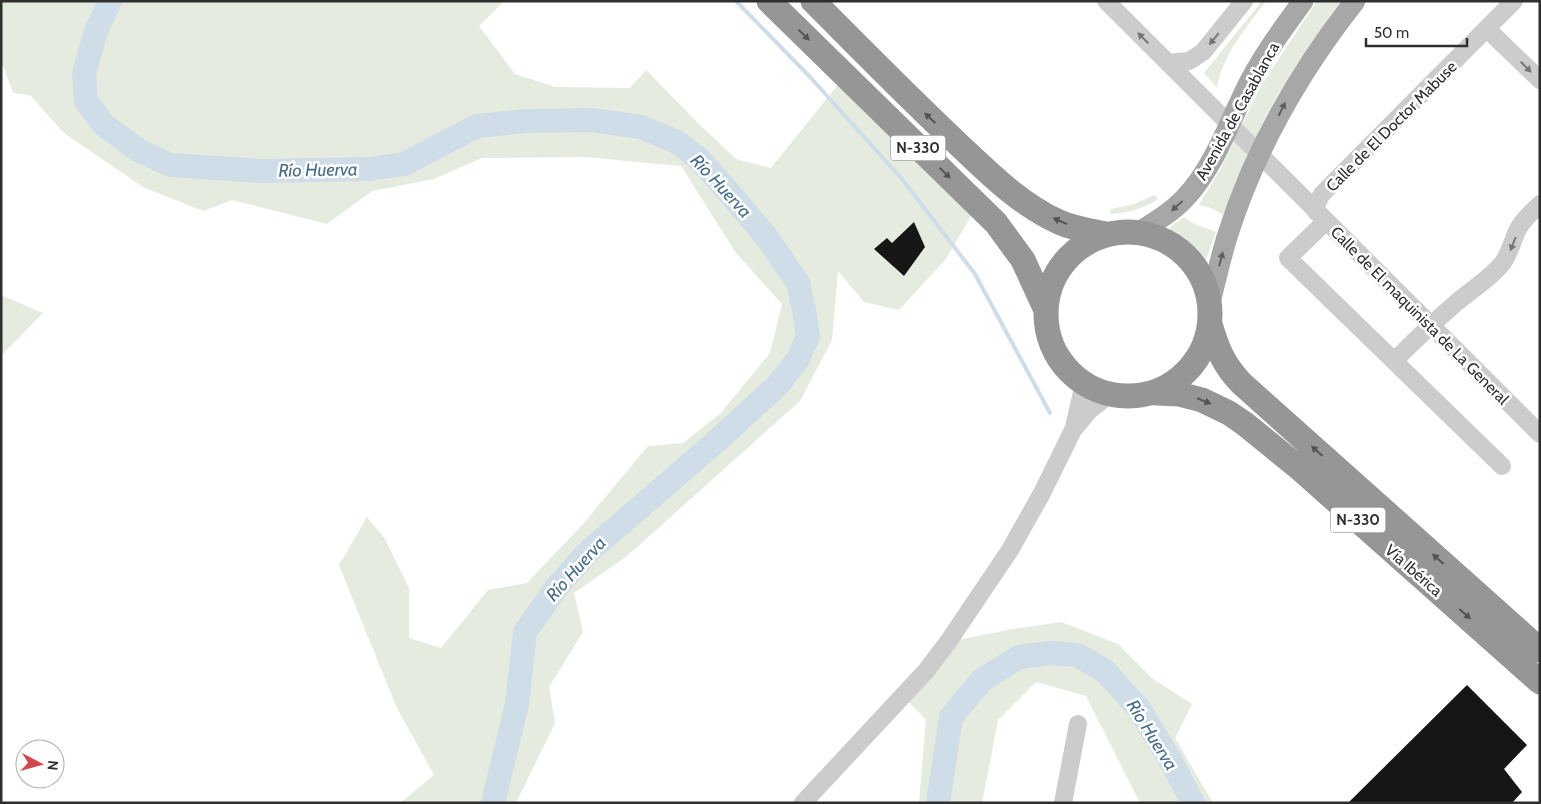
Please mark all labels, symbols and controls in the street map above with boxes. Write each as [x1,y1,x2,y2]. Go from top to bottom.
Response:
scale bar [1366,15,1467,47]
text: 50 m [1374,24,1409,42]
one-way arrow [797,29,809,41]
one-way arrow [1137,32,1149,44]
one-way arrow [1208,33,1219,46]
street label: Avenida de Casablanca [1192,39,1283,183]
street label: Calle de El Doctor Mabuse [1322,57,1461,196]
one-way arrow [1520,61,1532,73]
one-way arrow [1278,102,1286,117]
one-way arrow [924,112,936,124]
road number: N-330 [890,136,946,160]
water label: Río Huerva [686,150,756,222]
water label: Río Huerva [278,158,358,182]
one-way arrow [939,167,951,179]
one-way arrow [1171,200,1183,212]
one-way arrow [1053,217,1067,225]
street label: Calle de El maquinista de La General [1327,222,1513,409]
one-way arrow [1508,236,1516,251]
one-way arrow [1217,252,1225,267]
one-way arrow [1197,398,1212,406]
one-way arrow [1312,445,1324,457]
road number: N-330 [1330,508,1386,532]
water label: Río Huerva [541,532,611,606]
street label: Vía Ibérica [1381,540,1446,601]
one-way arrow [1432,554,1445,565]
one-way arrow [1458,609,1471,620]
water label: Río Huerva [1122,696,1182,774]
north arrow [15,739,65,789]
text: N [43,759,62,771]

